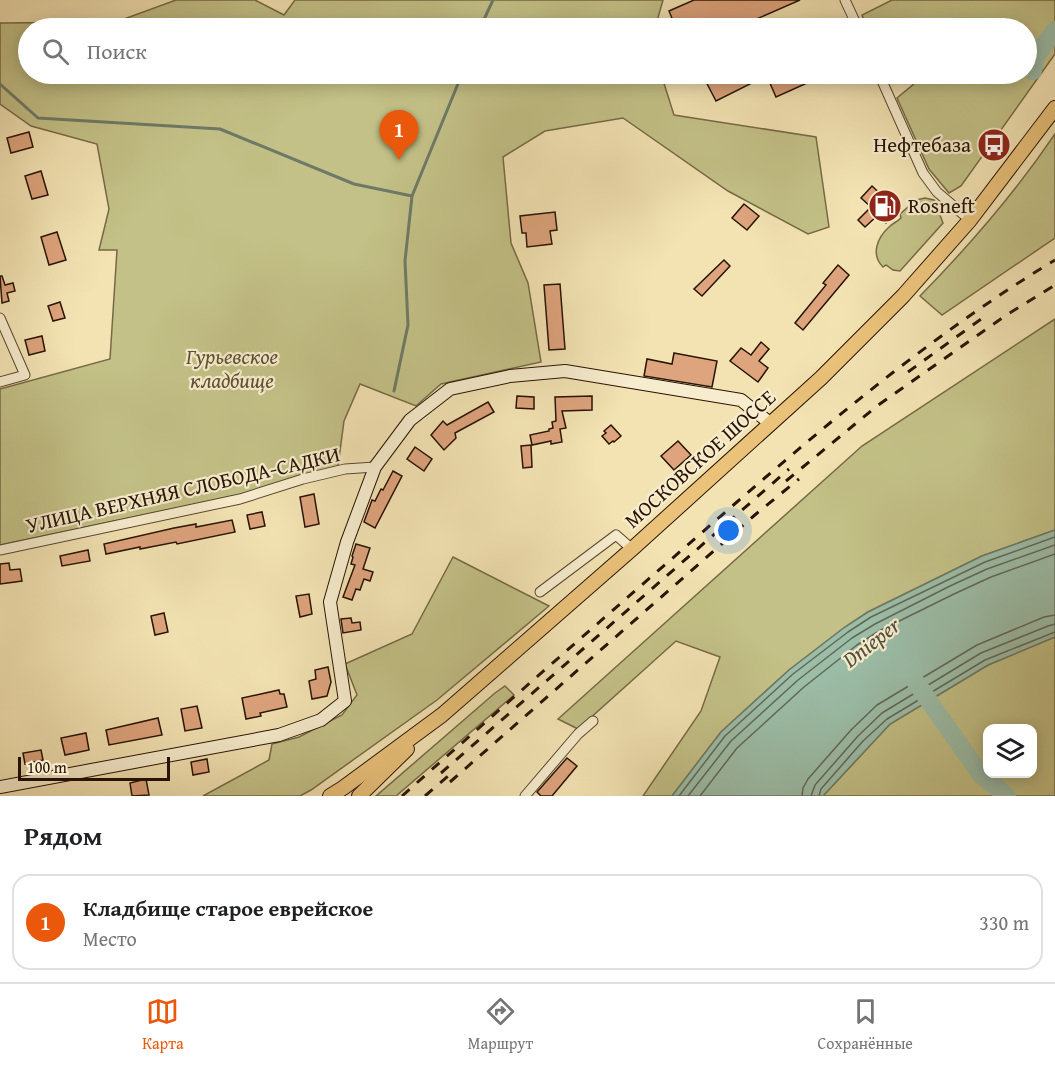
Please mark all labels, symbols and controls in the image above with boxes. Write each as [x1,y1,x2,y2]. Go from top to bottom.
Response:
search box [18,18,1037,84]
icon: search [39,35,72,68]
text: Поиск [87,35,147,67]
pin: 1 [380,110,418,160]
bus stop icon: Нефтебаза [976,127,1012,163]
place label: Нефтебаза [873,129,971,160]
fuel station icon: Rosneft [867,188,903,224]
place label: Rosneft [908,190,976,221]
park label: Гурьевское кладбище [185,341,278,396]
street label: МОСКОВСКОЕ ШОССЕ [617,382,782,535]
street label: УЛИЦА ВЕРХНЯЯ СЛОБОДА-САДКИ [23,438,343,541]
your location [714,516,743,545]
water label: Dnieper [835,609,907,675]
map controls [983,724,1037,778]
button: layers [983,724,1037,778]
scale bar [18,754,170,782]
text: 100 m [27,755,67,779]
text: Рядом [24,816,102,855]
text: Кладбище старое еврейское [83,892,373,924]
text: 1 [40,908,51,937]
text: 330 m [979,908,1029,937]
text: Место [83,924,137,953]
tab: Карта [142,995,184,1055]
tab: Маршрут [468,995,533,1055]
tab: Сохранённые [818,995,913,1055]

